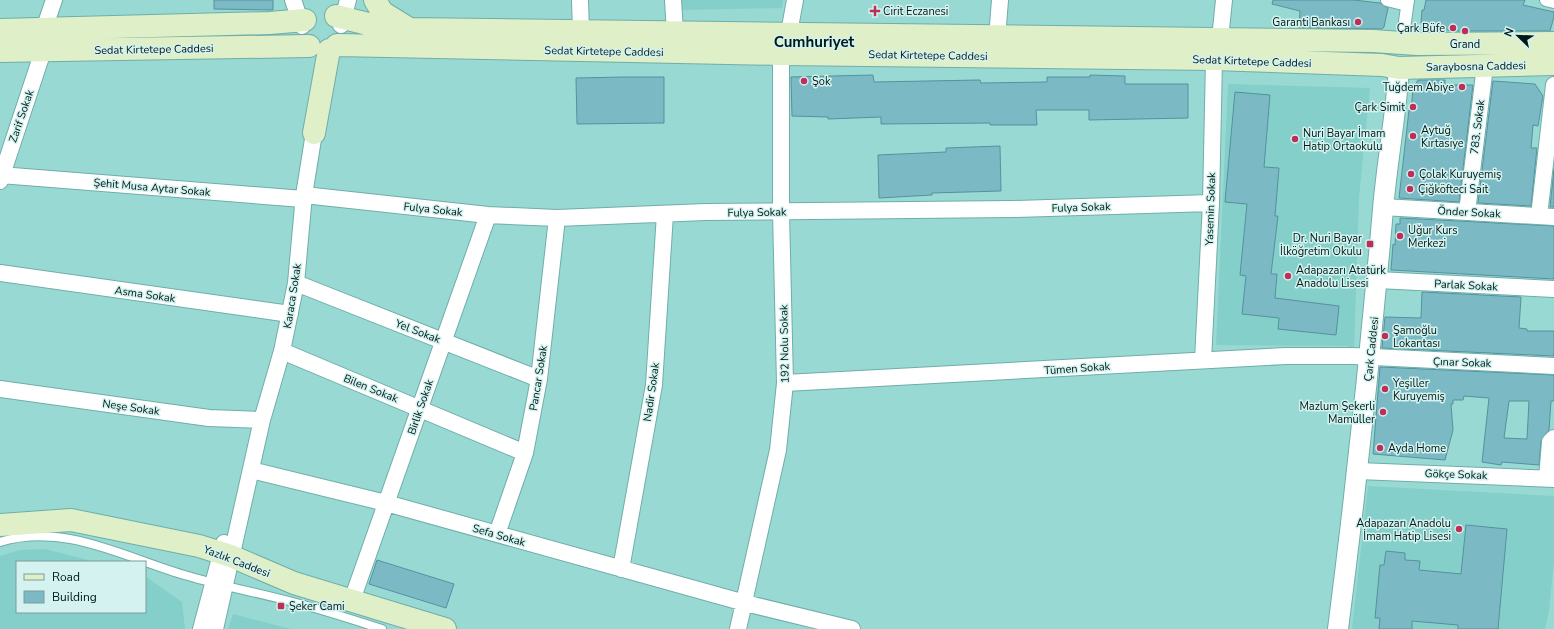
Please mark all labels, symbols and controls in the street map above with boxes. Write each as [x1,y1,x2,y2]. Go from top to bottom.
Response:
place label: Cirit Eczanesi [883,4,948,19]
marker: Cirit Eczanesi [870,6,880,16]
place label: Garanti Bankası [1272,15,1350,30]
north arrow [1498,16,1538,56]
marker: Garanti Bankası [1353,17,1363,27]
place label: Çark Büfe [1397,21,1445,36]
marker: Çark Büfe [1448,23,1458,33]
marker: Grand [1460,26,1470,36]
text: N [1501,26,1518,39]
district label: Cumhuriyet [774,32,855,52]
place label: Grand [1450,37,1480,52]
street label: Sedat Kirtetepe Caddesi [94,41,214,58]
street label: Sedat Kirtetepe Caddesi [544,43,664,60]
street label: Sedat Kirtetepe Caddesi [868,47,988,64]
street label: Sedat Kirtetepe Caddesi [1192,52,1312,71]
street label: Saraybosna Caddesi [1426,58,1526,75]
place label: Şok [812,74,831,89]
marker: Şok [799,76,809,86]
place label: Tuğdem Abiye [1383,80,1454,95]
marker: Tuğdem Abiye [1457,82,1467,92]
street label: Zarif Sokak [5,87,38,145]
street label: 783. Sokak [1467,98,1488,155]
place label: Çark Simit [1355,100,1405,115]
marker: Çark Simit [1408,102,1418,112]
place label: Aytuğ Kırtasiye [1421,123,1464,151]
place label: Nuri Bayar İmam Hatip Ortaokulu [1303,126,1385,154]
marker: Aytuğ Kırtasiye [1408,131,1418,141]
marker: Nuri Bayar İmam Hatip Ortaokulu [1290,134,1300,144]
place label: Çolak Kuruyemiş [1419,167,1501,182]
marker: Çolak Kuruyemiş [1406,169,1416,179]
street label: Yasemin Sokak [1202,172,1219,247]
street label: Şehit Musa Aytar Sokak [93,175,211,200]
place label: Çiğköfteci Sait [1418,182,1488,197]
marker: Çiğköfteci Sait [1405,184,1415,194]
street label: Fulya Sokak [403,199,464,220]
street label: Fulya Sokak [1051,199,1111,216]
street label: Önder Sokak [1437,203,1502,222]
street label: Fulya Sokak [727,204,787,221]
place label: Uğur Kurs Merkezi [1408,223,1458,251]
place label: Dr. Nuri Bayar İlköğretim Okulu [1280,231,1362,259]
marker: Uğur Kurs Merkezi [1395,231,1405,241]
marker: Dr. Nuri Bayar İlköğretim Okulu [1365,239,1375,249]
street label: Karaca Sokak [280,262,305,330]
place label: Adapazarı Atatürk Anadolu Lisesi [1296,263,1386,291]
marker: Adapazarı Atatürk Anadolu Lisesi [1283,271,1293,281]
street label: Parlak Sokak [1434,276,1499,295]
street label: Asma Sokak [114,283,177,306]
street label: 192 Nolu Sokak [776,304,793,384]
street label: Yel Sokak [392,316,443,347]
street label: Çark Caddesi [1361,316,1382,382]
place label: Şamoğlu Lokantası [1393,323,1440,351]
marker: Şamoğlu Lokantası [1380,331,1390,341]
street label: Pancar Sokak [526,344,551,412]
street label: Çınar Sokak [1433,354,1492,371]
street label: Tümen Sokak [1044,359,1111,378]
street label: Nadir Sokak [640,361,663,423]
street label: Bilen Sokak [341,371,401,406]
place label: Yeşiller Kuruyemiş [1392,376,1445,404]
street label: Birlik Sokak [404,377,437,437]
marker: Yeşiller Kuruyemiş [1380,384,1390,394]
street label: Neşe Sokak [101,396,161,419]
place label: Mazlum Şekerli Mamüller [1299,399,1375,427]
marker: Mazlum Şekerli Mamüller [1378,407,1388,417]
place label: Ayda Home [1388,441,1446,456]
marker: Ayda Home [1375,443,1385,453]
street label: Gökçe Sokak [1424,466,1488,483]
place label: Adapazarı Anadolu İmam Hatip Lisesi [1356,516,1451,544]
street label: Sefa Sokak [471,521,528,550]
marker: Adapazarı Anadolu İmam Hatip Lisesi [1454,524,1464,534]
street label: Yazlık Caddesi [200,541,272,581]
legend [16,561,146,613]
text: Road [52,569,80,585]
text: Building [52,589,97,605]
place label: Şeker Cami [289,599,345,614]
marker: Şeker Cami [276,601,286,611]

